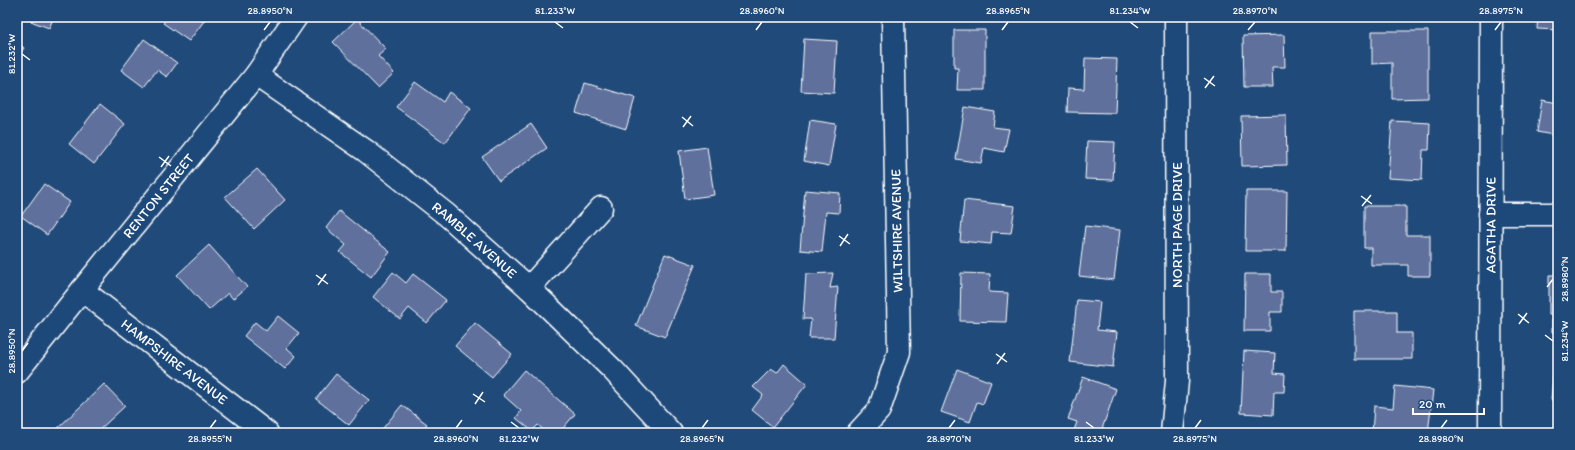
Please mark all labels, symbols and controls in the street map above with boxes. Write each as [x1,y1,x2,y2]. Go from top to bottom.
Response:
text: 28.8950°N [247,4,293,17]
text: 81.233°W [535,4,576,17]
text: 28.8960°N [739,4,785,17]
text: 28.8965°N [986,4,1030,17]
text: 81.234°W [1110,4,1151,17]
text: 28.8970°N [1233,4,1278,17]
text: 28.8975°N [1479,4,1523,17]
text: 81.232°W [5,34,18,74]
street label: RENTON STREET [119,150,198,241]
street label: NORTH PAGE DRIVE [1169,162,1186,288]
street label: WILTSHIRE AVENUE [887,169,907,293]
street label: AGATHA DRIVE [1482,177,1499,273]
street label: RAMBLE AVENUE [429,198,521,282]
text: 28.8980°N [1558,256,1571,302]
street label: HAMPSHIRE AVENUE [118,315,231,408]
text: 81.234°W [1558,320,1571,361]
text: 28.8950°N [5,328,18,374]
scale bar [1413,390,1484,416]
text: 20 m [1419,397,1446,411]
text: 28.8955°N [188,432,232,445]
text: 28.8960°N [433,432,479,445]
text: 81.232°W [499,432,539,445]
text: 28.8965°N [680,432,724,445]
text: 28.8970°N [927,432,972,445]
text: 81.233°W [1074,432,1115,445]
text: 28.8975°N [1173,432,1217,445]
text: 28.8980°N [1418,432,1464,445]

